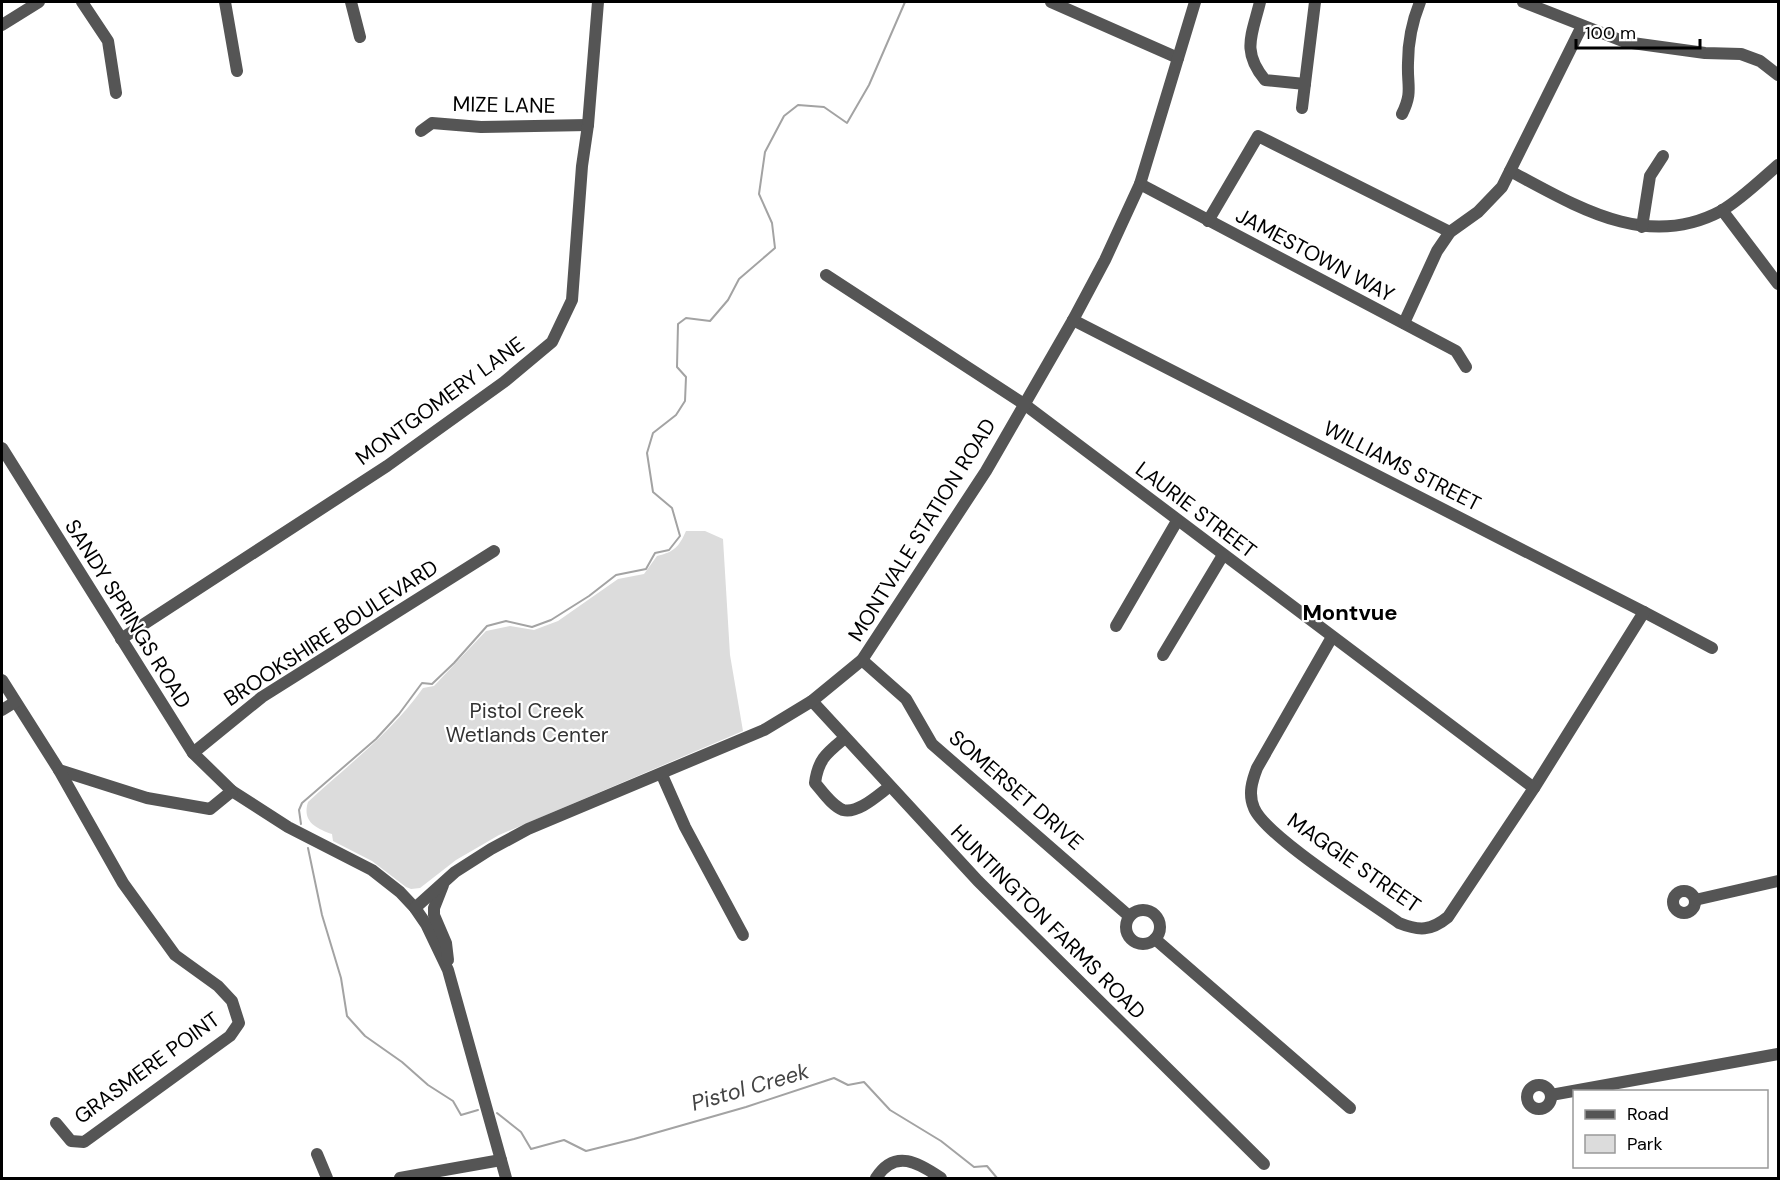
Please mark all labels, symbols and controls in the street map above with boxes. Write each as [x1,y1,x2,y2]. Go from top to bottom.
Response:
scale bar [1576,12,1700,50]
text: 100 m [1585,21,1636,45]
street label: MIZE LANE [452,90,556,120]
street label: JAMESTOWN WAY [1231,201,1399,309]
street label: MONTGOMERY LANE [350,330,530,472]
street label: MONTVALE STATION ROAD [842,413,1002,647]
street label: WILLIAMS STREET [1318,414,1486,518]
street label: LAURIE STREET [1130,455,1262,565]
street label: SANDY SPRINGS ROAD [58,514,198,714]
street label: BROOKSHIRE BOULEVARD [219,553,443,713]
district label: Montvue [1302,598,1398,627]
park label: Pistol Creek Wetlands Center [445,697,609,749]
street label: SOMERSET DRIVE [943,724,1089,856]
street label: MAGGIE STREET [1282,807,1426,919]
street label: HUNTINGTON FARMS ROAD [945,819,1151,1025]
street label: GRASMERE POINT [69,1006,226,1130]
water label: Pistol Creek [688,1056,813,1118]
legend [1573,1090,1768,1168]
text: Road [1627,1102,1669,1126]
text: Park [1627,1132,1663,1156]

